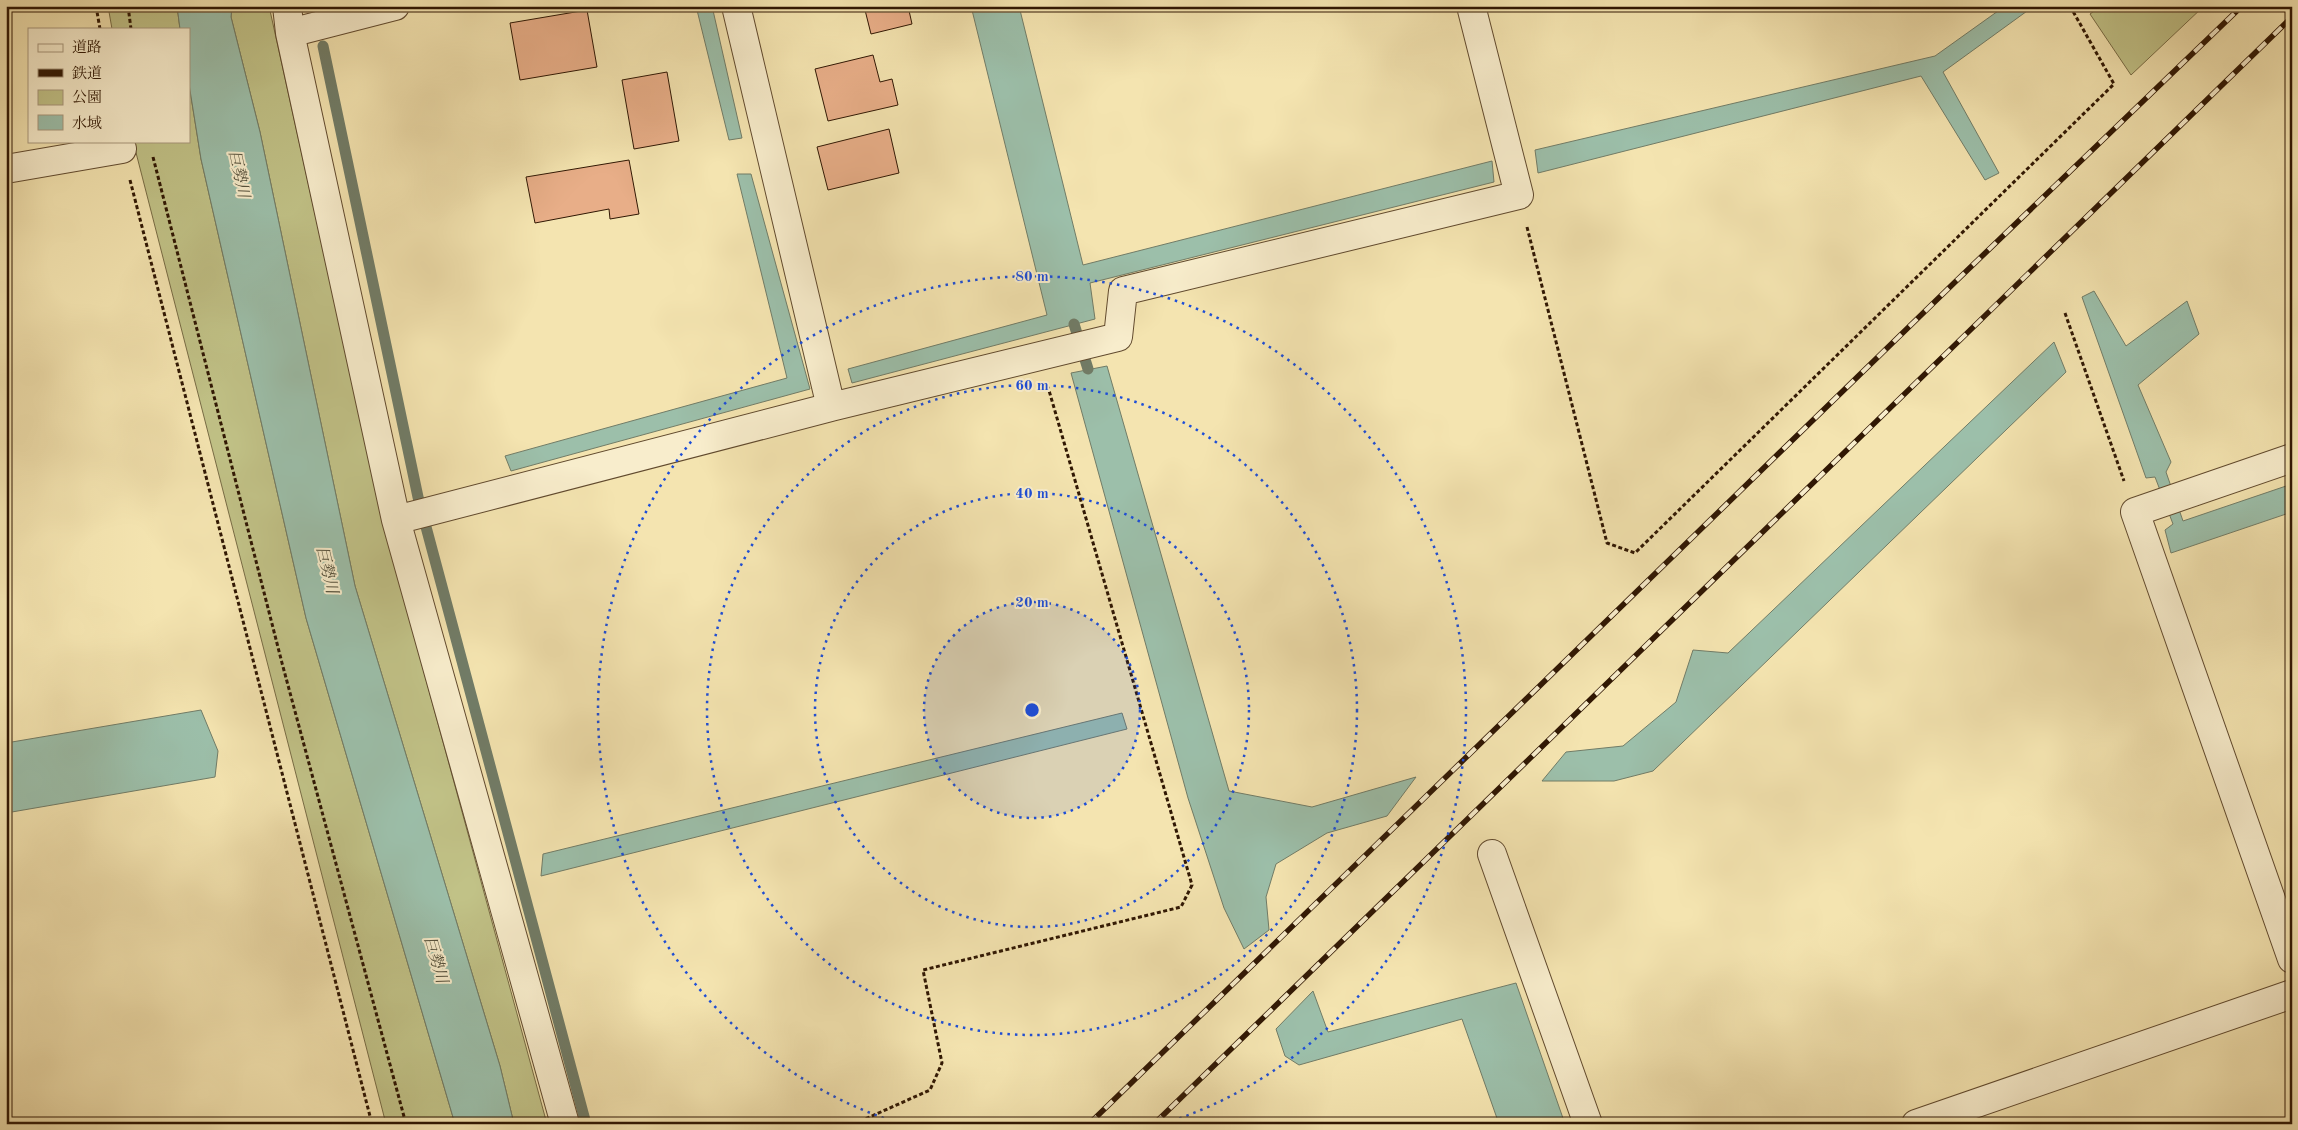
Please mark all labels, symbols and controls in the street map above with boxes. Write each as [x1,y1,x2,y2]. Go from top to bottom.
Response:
legend [28,28,190,142]
text: 道路 [72,39,102,56]
text: 鉄道 [72,65,102,82]
text: 公園 [72,89,102,106]
text: 水域 [72,115,102,132]
water label: 巨勢川 [225,148,253,201]
text: 80 m [1015,270,1049,285]
text: 60 m [1015,379,1049,394]
text: 40 m [1015,487,1049,502]
water label: 巨勢川 [313,544,342,597]
text: 20 m [1015,596,1049,611]
centre of rings [1023,701,1041,719]
water label: 巨勢川 [421,934,452,987]

